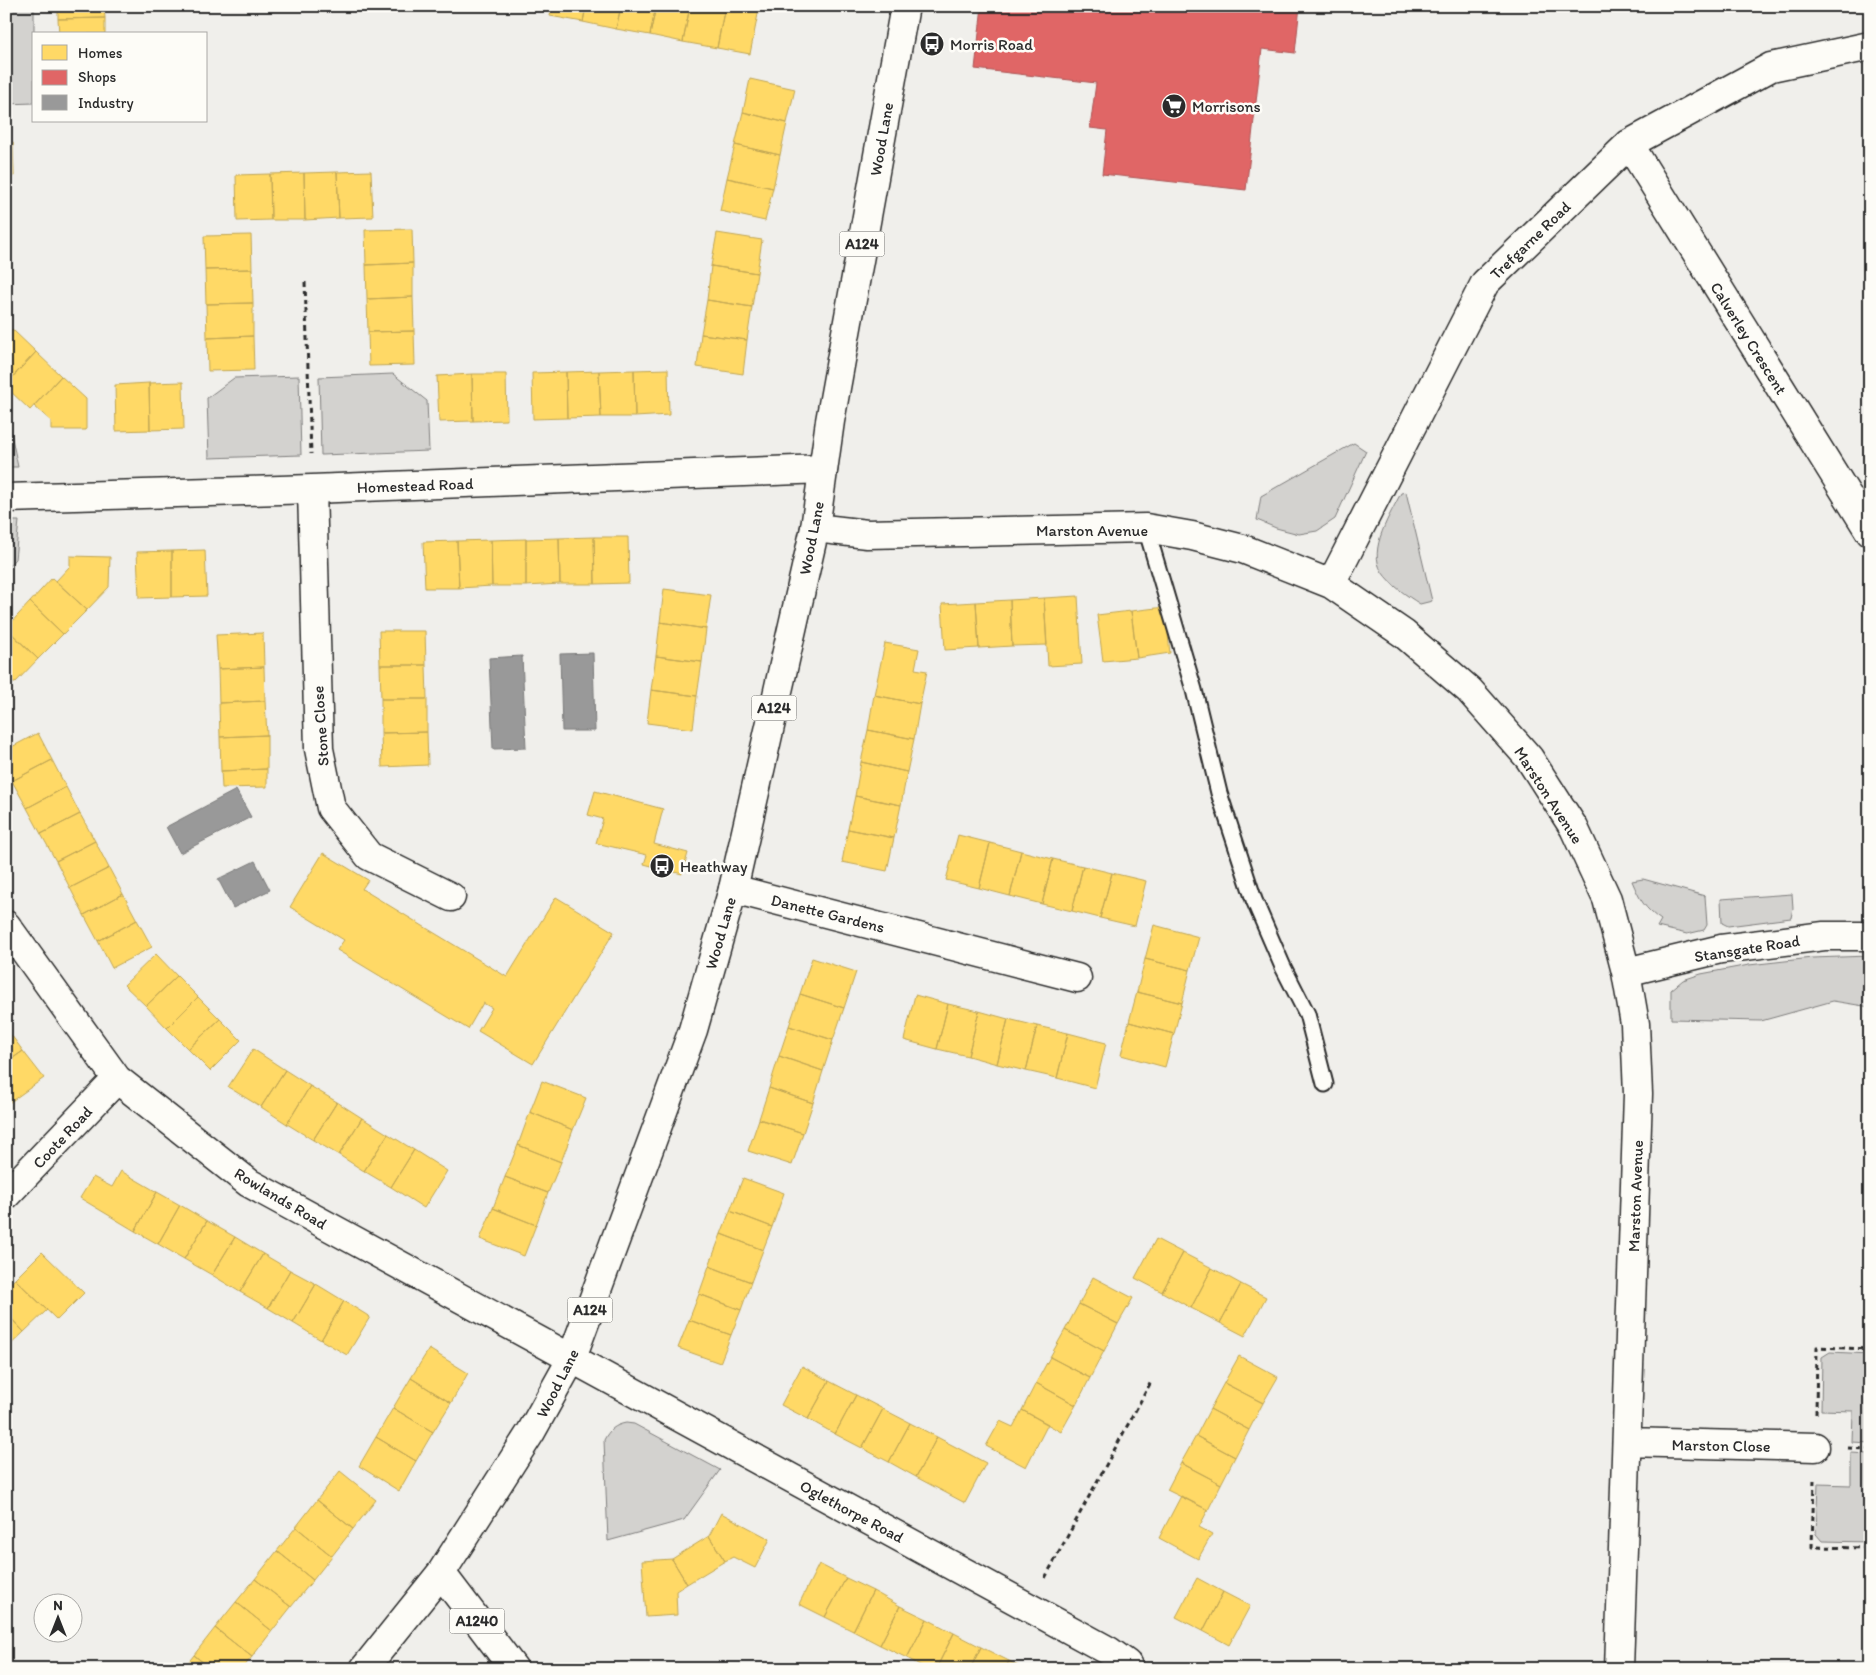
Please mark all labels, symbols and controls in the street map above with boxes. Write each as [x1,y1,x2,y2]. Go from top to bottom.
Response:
bus stop icon: Morris Road [919,31,945,57]
legend [32,32,208,122]
place label: Morris Road [950,35,1033,54]
text: Homes [78,44,123,62]
text: Shops [78,68,117,86]
supermarket icon: Morrisons [1161,93,1187,119]
text: Industry [78,94,134,112]
place label: Morrisons [1192,97,1261,116]
street label: Wood Lane [866,101,897,177]
street label: Trefgarne Road [1486,197,1575,283]
road number: A124 [840,232,884,256]
street label: Calverley Crescent [1706,278,1791,398]
street label: Homestead Road [356,474,474,497]
street label: Wood Lane [795,500,828,576]
street label: Marston Avenue [1036,521,1148,540]
street label: Stone Close [308,685,333,767]
road number: A124 [752,696,796,720]
street label: Marston Avenue [1510,743,1587,847]
bus stop icon: Heathway [649,853,675,879]
place label: Heathway [680,857,748,876]
street label: Danette Gardens [769,890,887,937]
street label: Wood Lane [701,895,740,972]
street label: Stansgate Road [1693,931,1802,966]
street label: Coote Road [29,1102,96,1173]
street label: Marston Avenue [1624,1140,1647,1252]
street label: Rowlands Road [231,1163,331,1234]
road number: A124 [568,1298,612,1322]
street label: Wood Lane [532,1346,583,1421]
street label: Marston Close [1671,1435,1771,1456]
street label: Oglethorpe Road [797,1476,907,1547]
north arrow [32,1592,82,1642]
text: N [53,1597,63,1614]
road number: A1240 [450,1608,504,1634]

